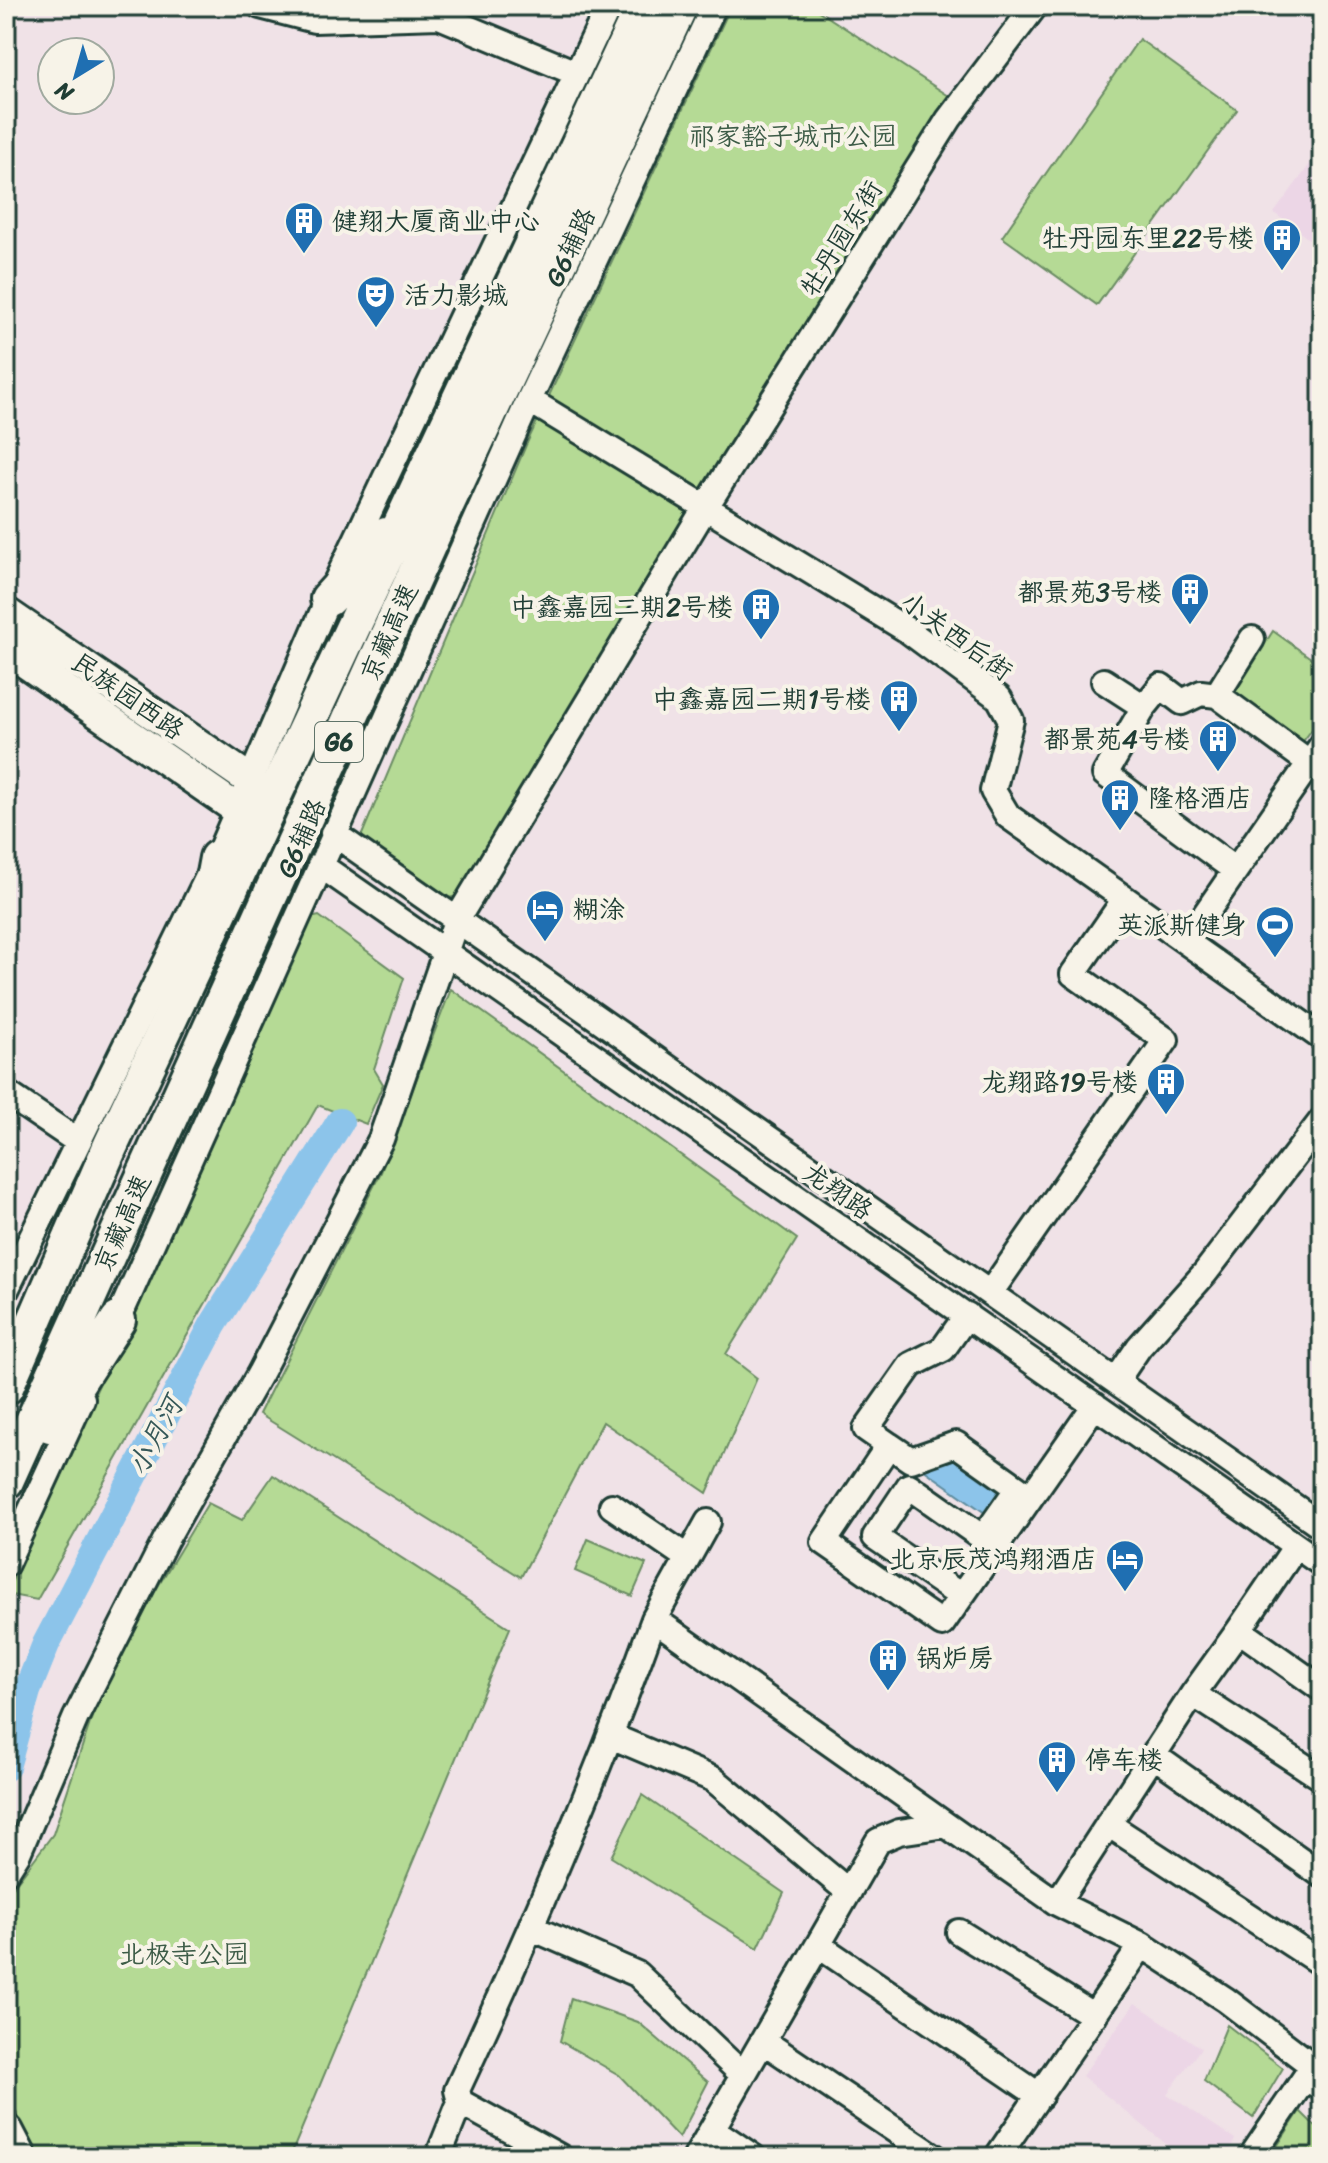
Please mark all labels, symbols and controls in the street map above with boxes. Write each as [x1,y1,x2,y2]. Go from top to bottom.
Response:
north arrow [36,36,116,116]
text: N [46,71,83,112]
park label: 祁家豁子城市公园 [689,113,897,159]
street label: 牡丹园东街 [787,171,895,305]
place label: 健翔大厦商业中心 [332,198,540,244]
building icon: 健翔大厦商业中心 [283,200,325,255]
street label: G6辅路 [532,200,608,294]
place label: 牡丹园东里22号楼 [1042,215,1254,261]
building icon: 牡丹园东里22号楼 [1261,217,1303,272]
place label: 活力影城 [404,272,508,318]
theatre icon: 活力影城 [355,274,397,329]
place label: 都景苑3号楼 [1018,569,1162,615]
building icon: 都景苑3号楼 [1169,571,1211,626]
street label: 京藏高速 [347,575,431,689]
street label: 小关西后街 [891,579,1023,693]
place label: 中鑫嘉园二期2号楼 [510,584,733,630]
building icon: 中鑫嘉园二期2号楼 [740,586,782,641]
street label: 民族园西路 [62,640,194,752]
place label: 中鑫嘉园二期1号楼 [652,676,871,722]
building icon: 中鑫嘉园二期1号楼 [878,678,920,733]
place label: 都景苑4号楼 [1044,716,1190,762]
building icon: 都景苑4号楼 [1197,718,1239,773]
road number: G6 [315,722,363,762]
place label: 隆格酒店 [1148,775,1252,821]
building icon: 隆格酒店 [1099,777,1141,832]
street label: G6辅路 [263,791,339,885]
place label: 糊涂 [573,886,625,932]
hotel icon: 糊涂 [524,888,566,943]
place label: 英派斯健身 [1117,902,1247,948]
sports icon: 英派斯健身 [1254,904,1296,959]
place label: 龙翔路19号楼 [981,1059,1138,1105]
building icon: 龙翔路19号楼 [1145,1061,1187,1116]
street label: 龙翔路 [793,1150,883,1232]
street label: 京藏高速 [80,1166,164,1280]
water label: 小月河 [114,1384,198,1485]
place label: 北京辰茂鸿翔酒店 [889,1536,1097,1582]
hotel icon: 北京辰茂鸿翔酒店 [1104,1538,1146,1593]
place label: 锅炉房 [916,1635,994,1681]
building icon: 锅炉房 [867,1637,909,1692]
place label: 停车楼 [1085,1737,1163,1783]
building icon: 停车楼 [1036,1739,1078,1794]
park label: 北极寺公园 [119,1931,249,1977]

